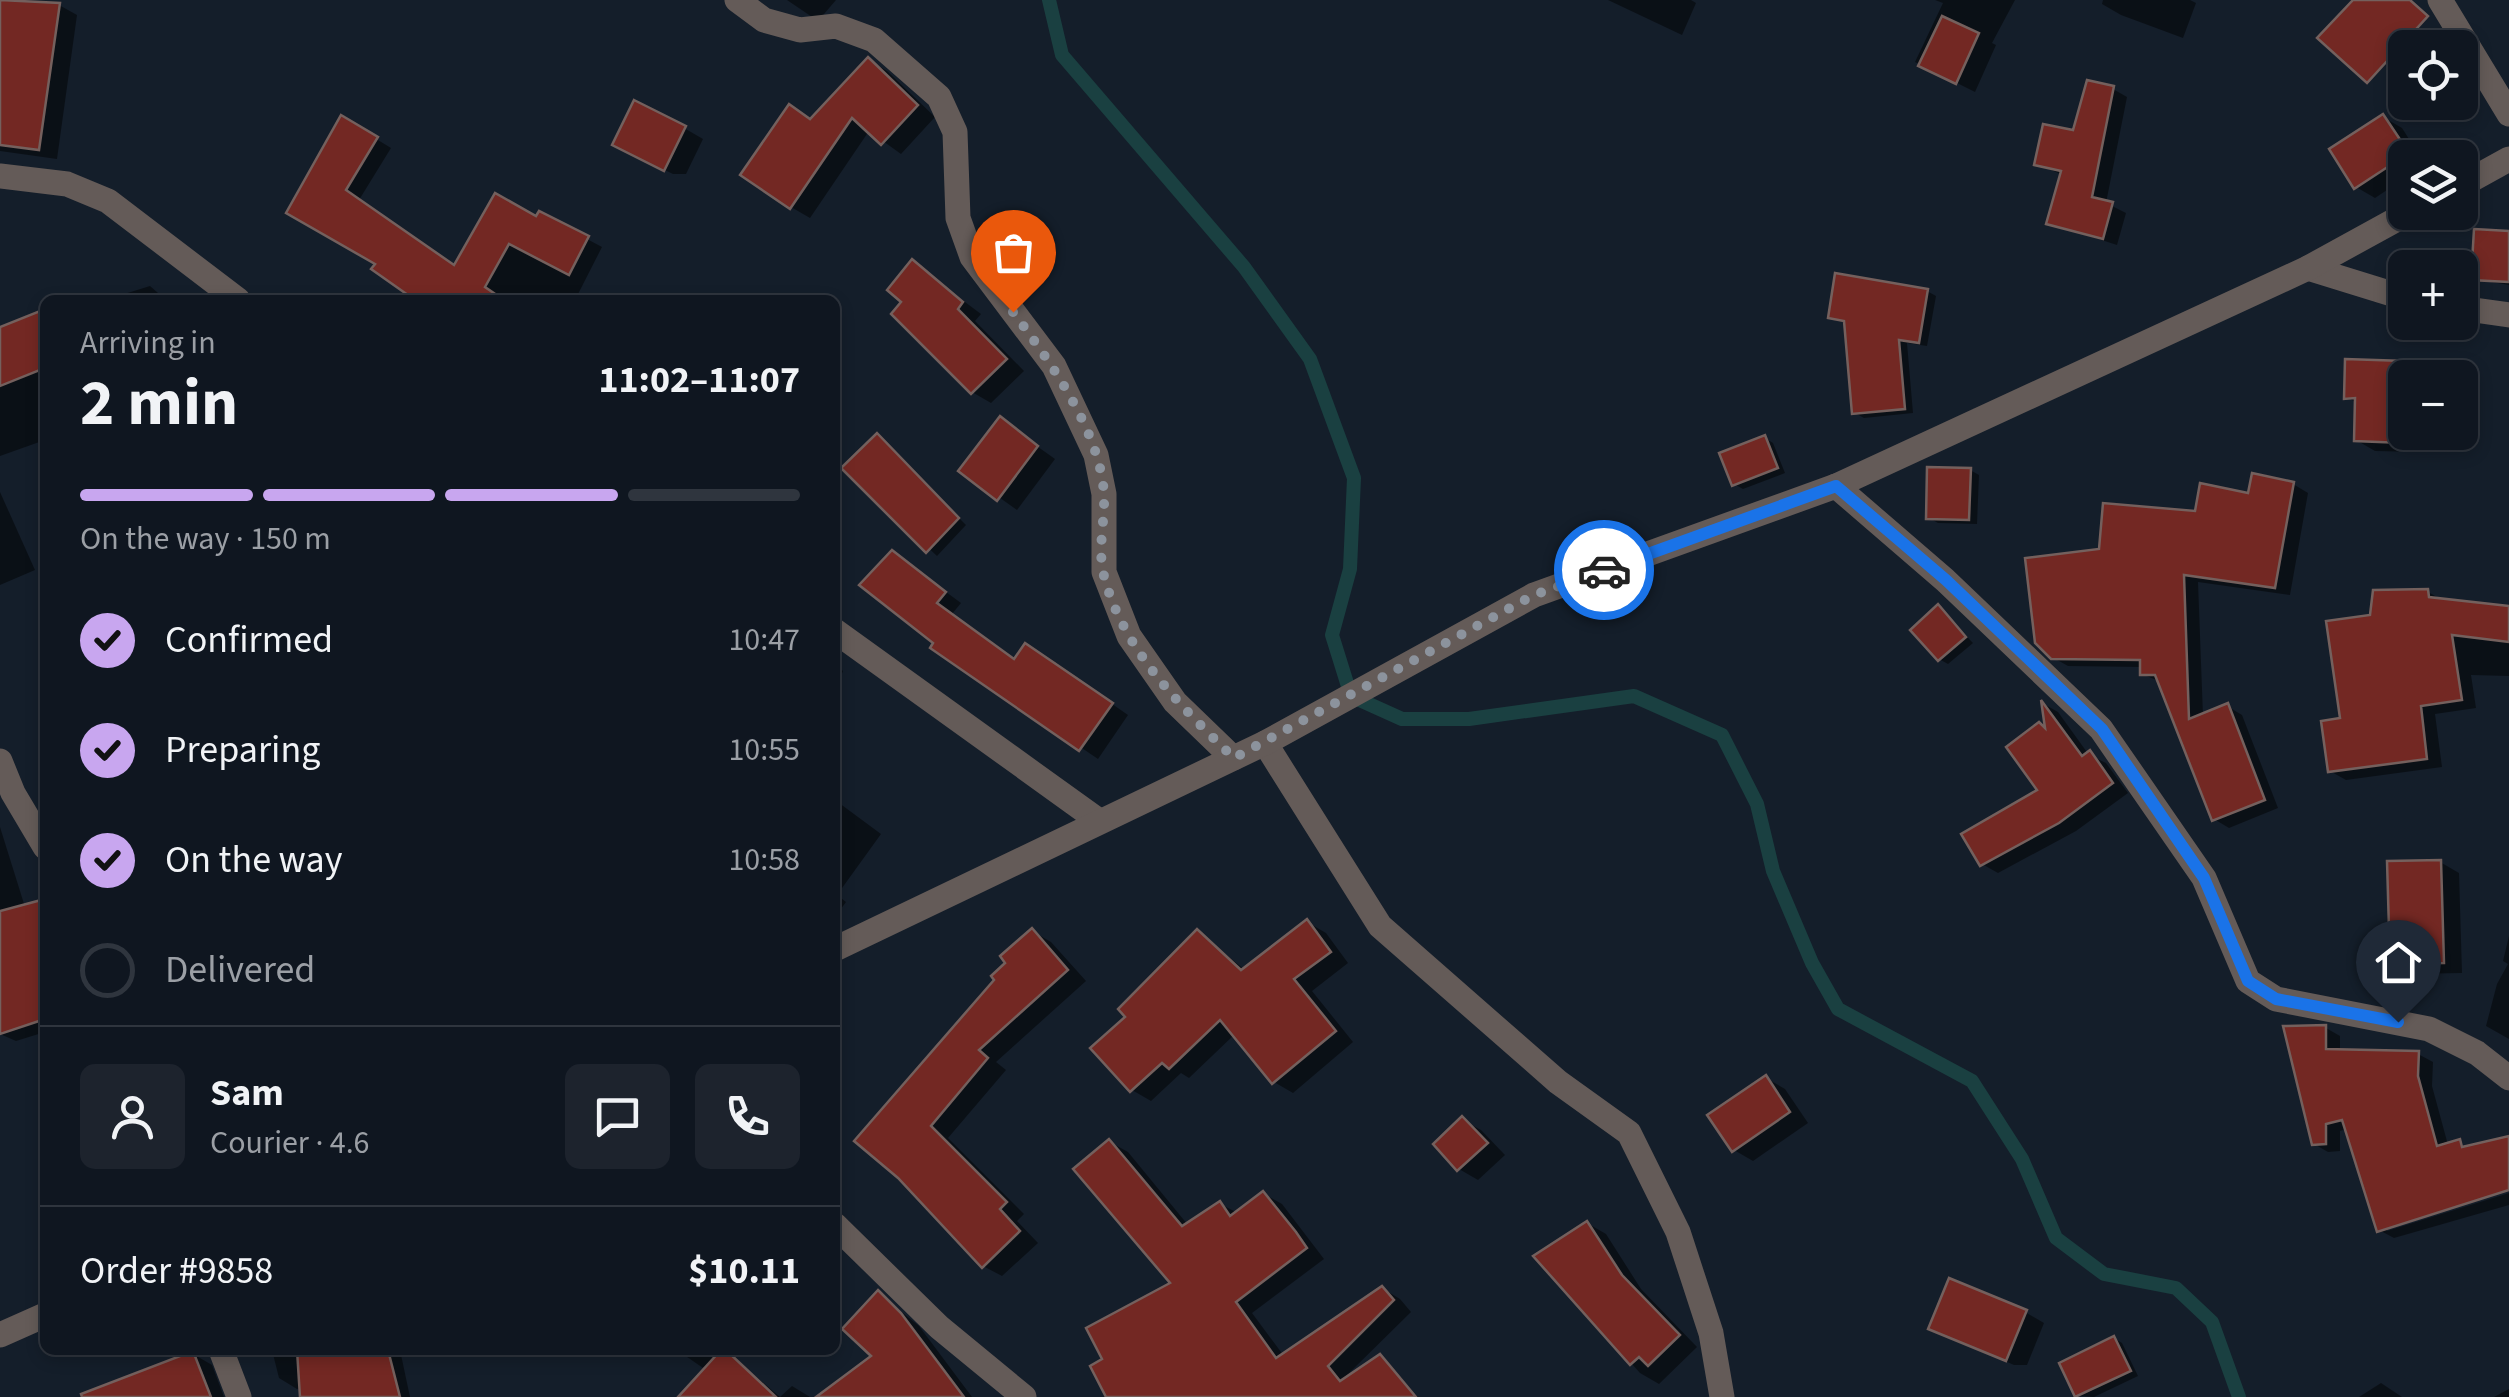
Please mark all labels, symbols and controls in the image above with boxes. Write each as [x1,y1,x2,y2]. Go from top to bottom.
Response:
map controls [2388,30,2478,450]
button: locate [2388,30,2478,120]
button: layers [2388,140,2478,230]
pin [971,210,1056,313]
icon: bag [986,225,1041,280]
button: + [2388,250,2478,340]
text: Arriving in [80,320,216,366]
text: 11:02–11:07 [598,353,800,407]
text: 2 min [80,357,238,450]
button: − [2388,360,2478,450]
text: On the way · 150 m [80,516,331,562]
courier [1554,520,1654,620]
icon: car [1577,543,1632,598]
icon: check [80,613,135,668]
text: Confirmed [165,613,333,667]
text: 10:47 [728,617,800,663]
icon: check [80,723,135,778]
text: Preparing [165,723,320,777]
text: 10:55 [728,727,800,773]
icon: check [80,833,135,888]
text: On the way [165,833,342,887]
text: 10:58 [728,837,800,883]
pin [2356,920,2441,1023]
icon: home [2371,935,2426,990]
text: Delivered [165,943,315,997]
button: person [80,1064,185,1169]
button: chat [565,1064,670,1169]
button: phone [695,1064,800,1169]
text: Sam [210,1066,284,1120]
text: Courier · 4.6 [210,1120,370,1166]
text: Order #9858 [80,1244,273,1298]
text: $10.11 [688,1244,800,1298]

